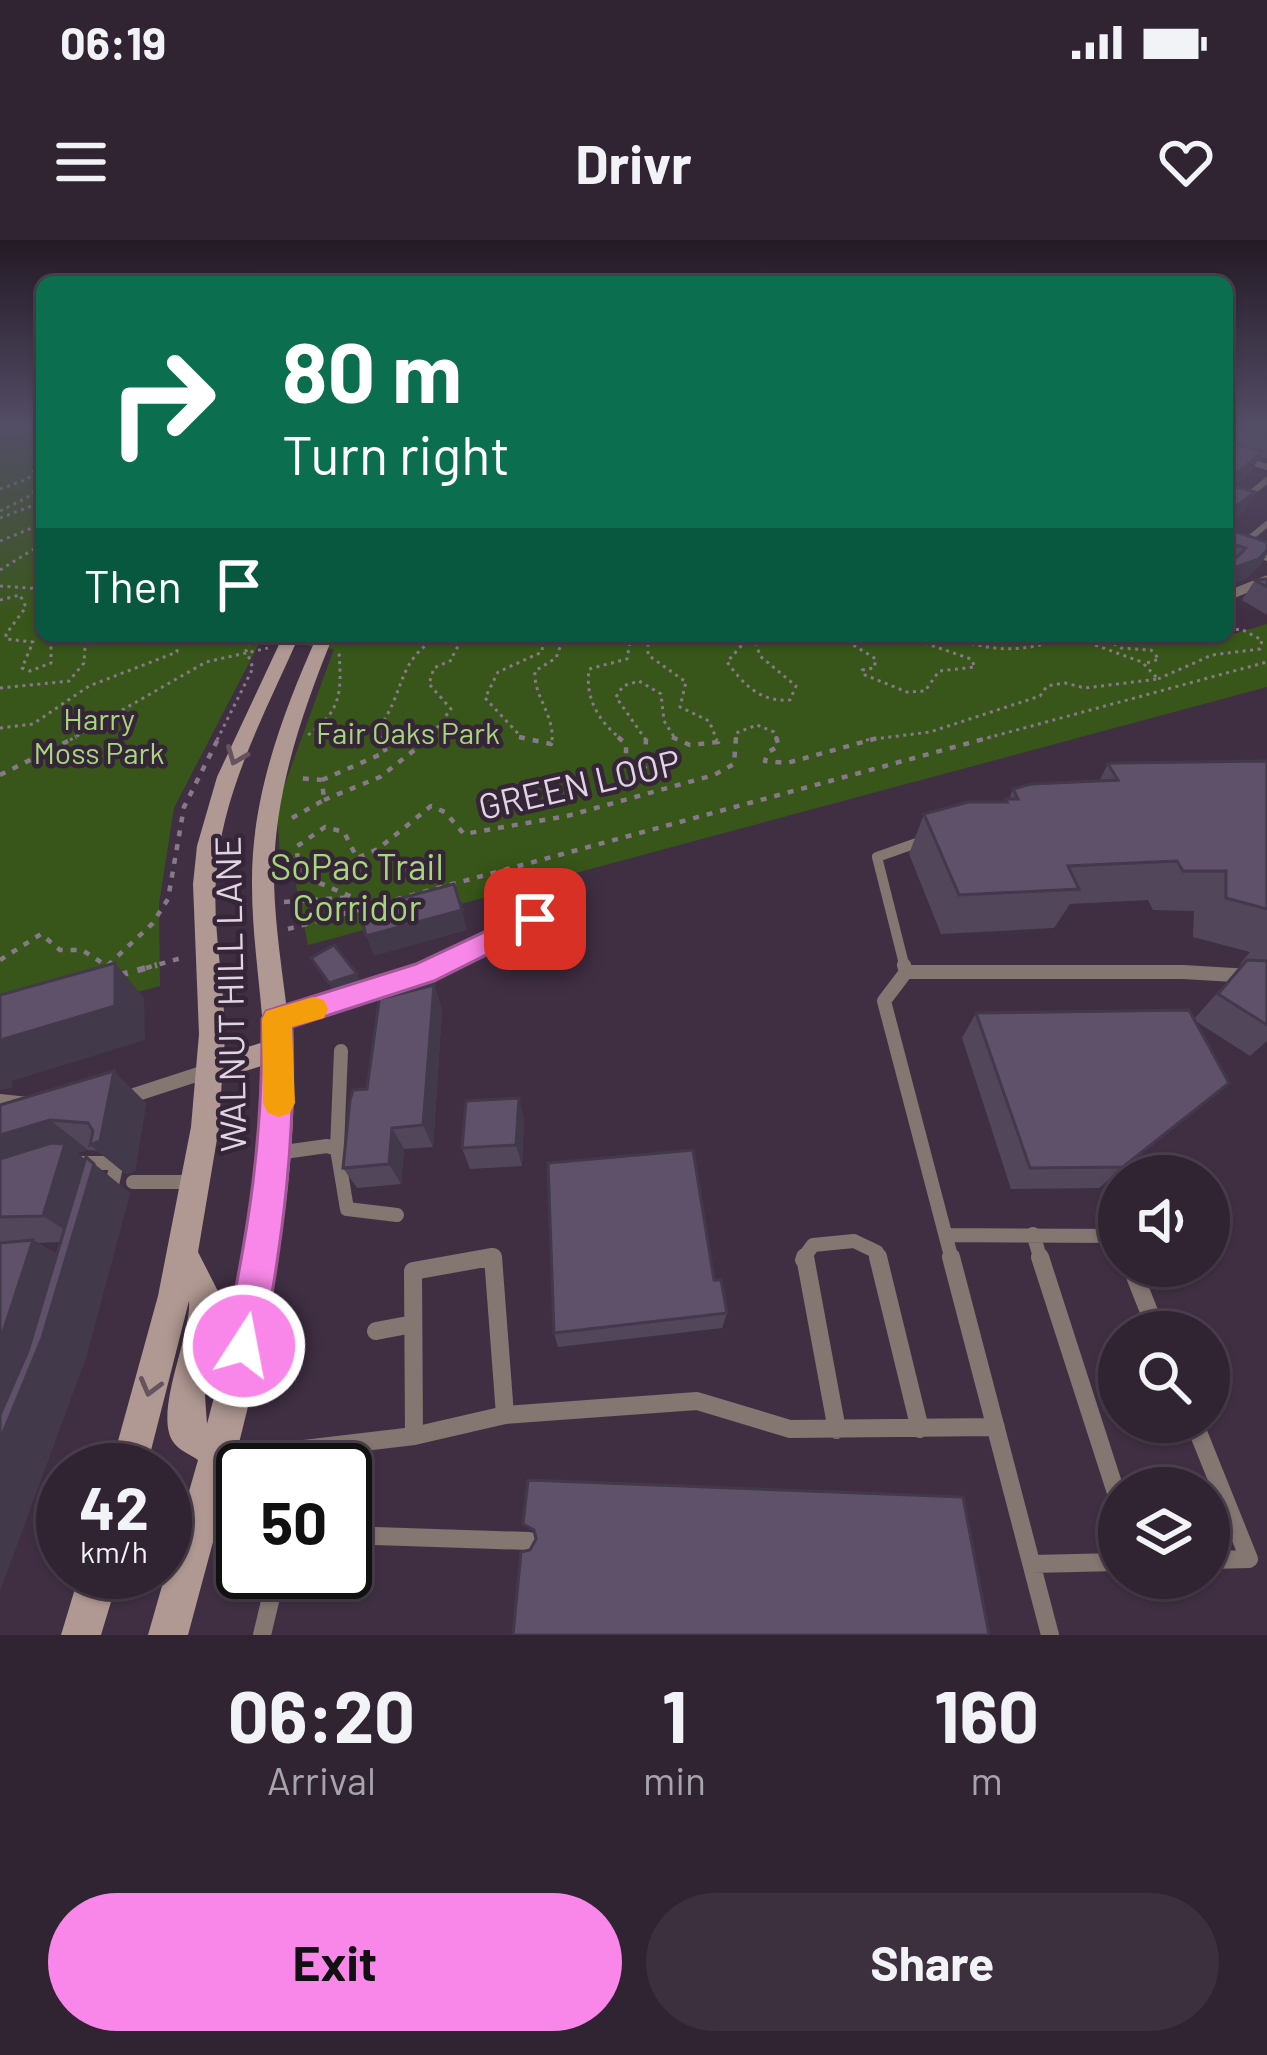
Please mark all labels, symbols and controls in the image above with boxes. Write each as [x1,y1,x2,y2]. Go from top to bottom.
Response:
text: 06:19 [60,15,166,69]
icon: menu [48,129,114,195]
icon: heart [1153,129,1219,195]
text: Drivr [575,130,692,195]
text: 80 m [282,319,462,420]
icon: right [84,324,240,480]
text: Turn right [282,421,510,486]
icon: arrive [206,552,272,618]
text: Then [84,558,182,612]
park label: Harry Moss Park [33,700,165,770]
park label: Fair Oaks Park [316,714,500,750]
street label: GREEN LOOP [474,739,684,827]
one-way arrow [226,744,250,765]
street label: WALNUT HILL LANE [205,836,253,1152]
park label: SoPac Trail Corridor [270,844,444,928]
pin [484,868,586,970]
icon: arrive [502,886,568,952]
map controls [1098,1155,1230,1599]
button: sound [1098,1155,1230,1287]
position arrow [181,1283,307,1409]
button: search [1098,1311,1230,1443]
one-way arrow [140,1376,165,1397]
speed limit sign: 50 [216,1443,372,1599]
button: layers [1098,1467,1230,1599]
text: 42 [79,1470,149,1542]
text: km/h [80,1533,148,1569]
text: 06:20 [228,1671,415,1757]
text: 1 [662,1671,687,1757]
text: 160 [934,1671,1039,1757]
text: Arrival [267,1756,376,1803]
text: min [643,1756,706,1803]
text: m [970,1756,1003,1803]
button: Exit [48,1893,622,2031]
button: Share [646,1893,1219,2031]

